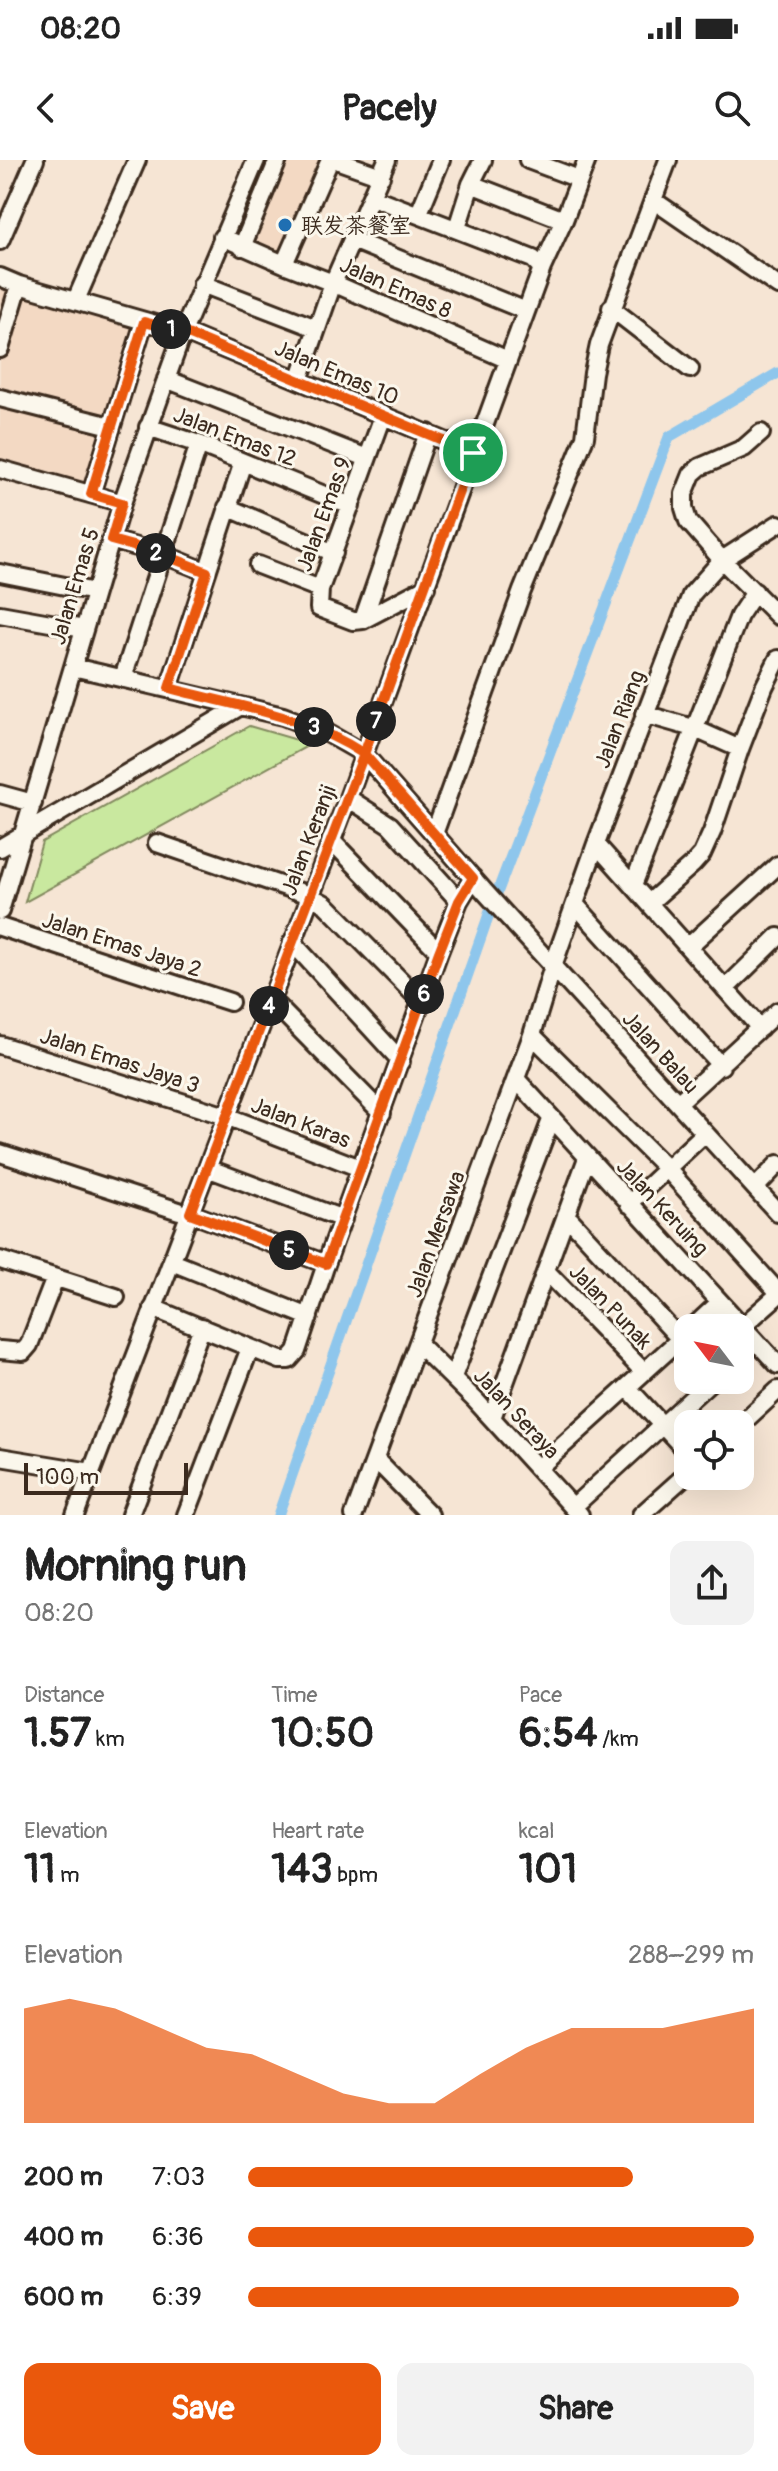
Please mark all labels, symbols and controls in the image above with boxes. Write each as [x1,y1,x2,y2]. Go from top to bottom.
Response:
text: 08:20 [40,10,121,47]
icon: back [24,86,68,130]
text: Pacely [341,86,437,131]
icon: search [710,86,754,130]
place label: 联发茶餐室 [301,212,411,240]
marker: 联发茶餐室 [276,216,294,234]
street label: Jalan Emas 8 [335,251,456,325]
pin: 1 [151,309,191,349]
text: 1 [167,315,175,343]
street label: Jalan Emas 10 [270,334,403,412]
street label: Jalan Emas 12 [169,401,300,473]
pin [439,419,507,487]
icon: arrive [451,431,495,475]
street label: Jalan Emas 9 [290,453,358,575]
street label: Jalan Emas 5 [44,525,106,648]
pin: 2 [136,533,176,573]
text: 2 [150,539,162,567]
street label: Jalan Riang [588,666,651,772]
pin: 7 [356,701,396,741]
pin: 3 [294,707,334,747]
text: 7 [370,707,382,735]
text: 3 [308,713,320,741]
street label: Jalan Keranji [275,781,343,899]
street label: Jalan Emas Jaya 2 [38,906,205,984]
pin: 6 [404,974,444,1014]
text: 6 [418,980,430,1008]
pin: 4 [249,986,289,1026]
text: 4 [263,992,275,1020]
street label: Jalan Balau [616,1006,705,1100]
street label: Jalan Emas Jaya 3 [36,1022,203,1100]
street label: Jalan Karas [247,1091,354,1155]
street label: Jalan Keruing [610,1153,714,1262]
street label: Jalan Mersawa [400,1167,472,1301]
pin: 5 [269,1230,309,1270]
text: 5 [283,1236,295,1264]
street label: Jalan Punak [563,1258,658,1355]
north arrow [674,1314,754,1394]
map controls [674,1314,754,1490]
street label: Jalan Seraya [467,1362,565,1465]
button: locate [674,1410,754,1490]
scale bar [24,1459,188,1495]
text: 100 m [36,1463,99,1491]
text: Morning run [24,1539,247,1594]
button: share [670,1541,754,1625]
text: 08:20 [24,1597,94,1629]
text: Distance [24,1681,104,1709]
text: Time [271,1681,317,1709]
text: Pace [519,1681,562,1709]
text: 1.57 [24,1709,91,1758]
text: 10:50 [271,1709,374,1758]
text: 6:54 [519,1709,598,1758]
text: km [91,1725,125,1753]
text: /km [598,1725,639,1753]
text: Elevation [24,1817,108,1845]
text: Heart rate [271,1817,364,1845]
text: kcal [519,1817,554,1845]
text: 11 [24,1845,55,1894]
text: 143 [271,1845,333,1894]
text: 101 [519,1845,577,1894]
text: m [55,1861,80,1889]
text: bpm [333,1861,378,1889]
text: Elevation [24,1939,123,1971]
text: 288–299 m [628,1939,754,1971]
text: 200 m [24,2161,103,2193]
text: 7:03 [152,2161,205,2193]
text: 400 m [24,2221,103,2253]
text: 6:36 [152,2221,204,2253]
text: 600 m [24,2281,103,2313]
text: 6:39 [152,2281,202,2313]
button: Save [24,2363,381,2455]
button: Share [397,2363,754,2455]

